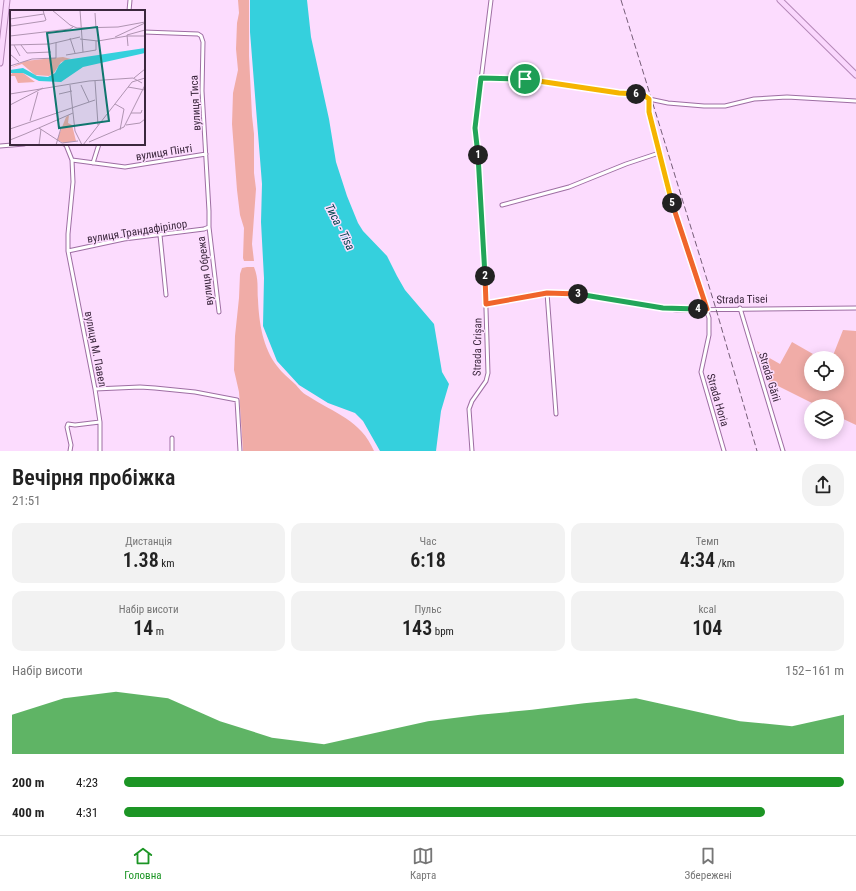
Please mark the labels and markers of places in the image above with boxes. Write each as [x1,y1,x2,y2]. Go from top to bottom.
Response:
pin [508,62,542,96]
pin: 6 [626,84,646,104]
pin: 1 [468,145,488,165]
pin: 5 [662,193,682,213]
pin: 2 [475,266,495,286]
pin: 3 [568,284,588,304]
pin: 4 [688,299,708,319]

